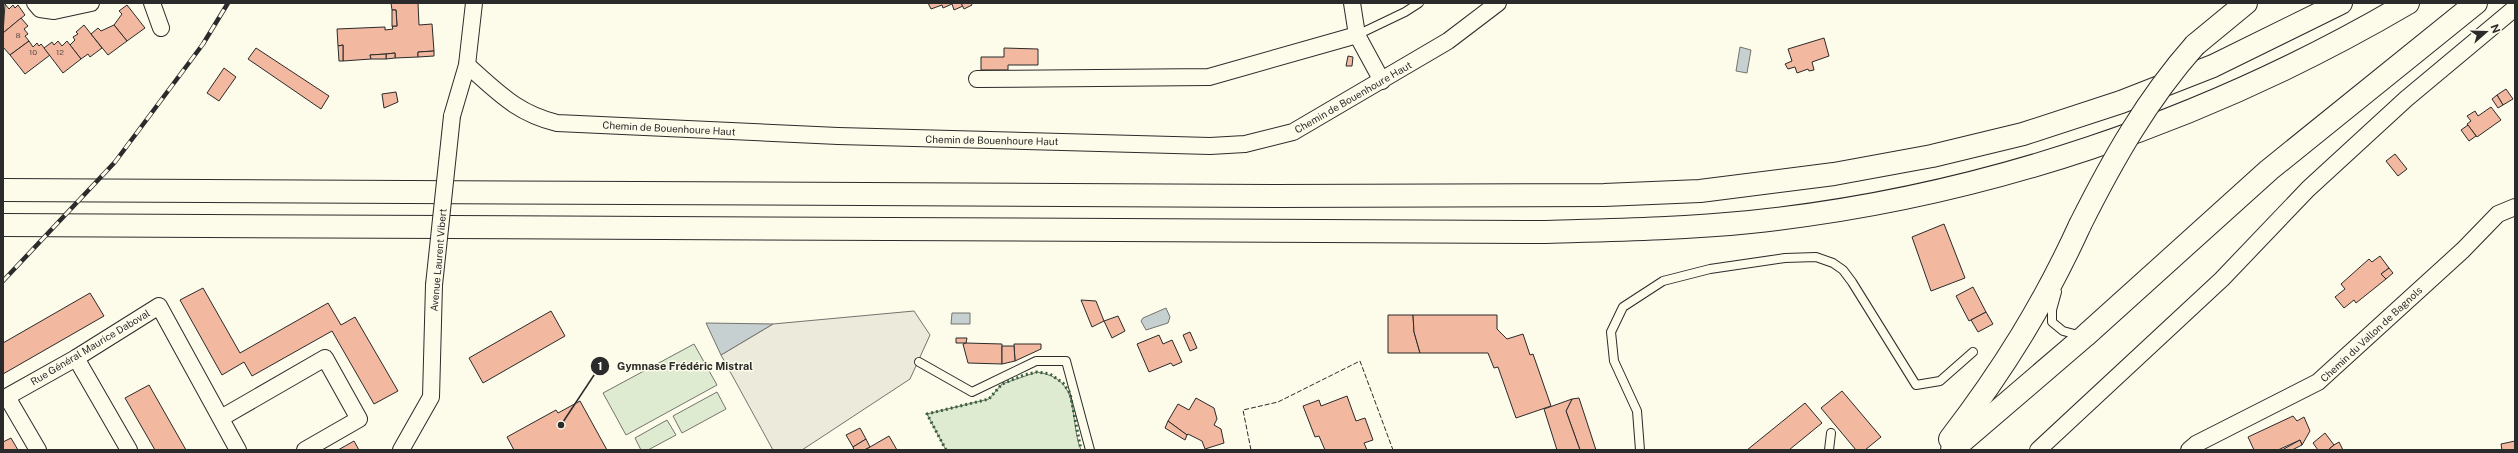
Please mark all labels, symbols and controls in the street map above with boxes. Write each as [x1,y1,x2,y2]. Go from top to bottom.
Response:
north arrow [2466,12,2506,52]
text: N [2488,22,2503,35]
house number: 8 [15,30,21,40]
house number: 10 [29,47,37,57]
house number: 12 [56,47,64,57]
street label: Chemin de Bouenhoure Haut [1292,58,1414,135]
street label: Chemin de Bouenhoure Haut [602,119,736,137]
street label: Chemin de Bouenhoure Haut [925,133,1059,147]
street label: Avenue Laurent Vibert [428,208,448,312]
street label: Chemin du Vallon de Bagnols [2318,284,2424,384]
street label: Rue Général Maurice Daboval [28,307,152,387]
callout: Gymnase Frédéric Mistral [590,355,761,378]
text: 1 [597,359,603,373]
text: Gymnase Frédéric Mistral [617,360,753,372]

